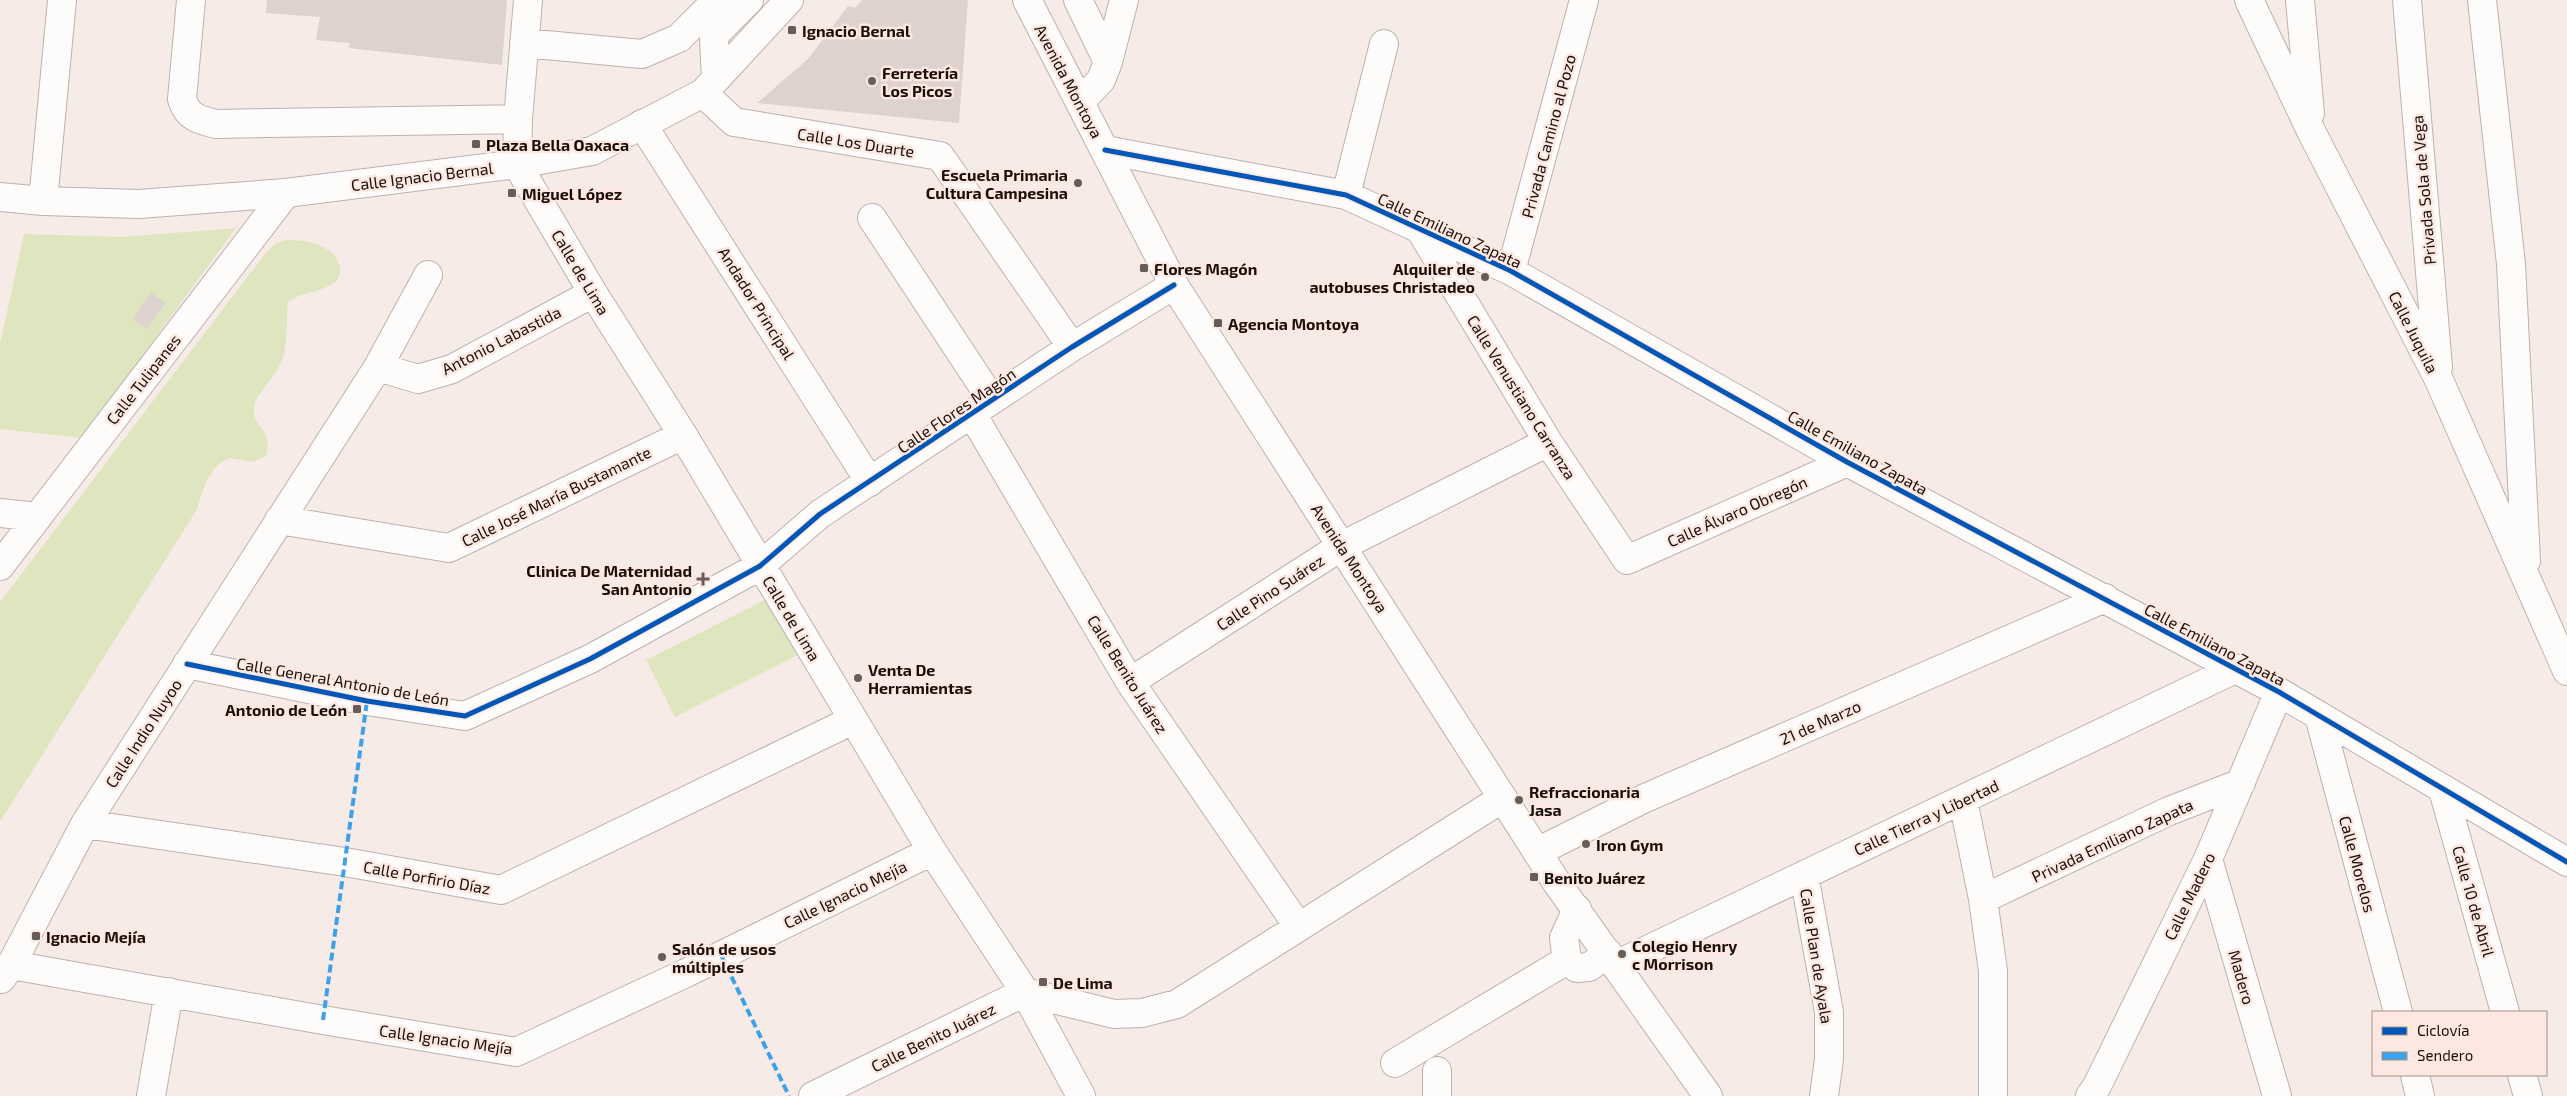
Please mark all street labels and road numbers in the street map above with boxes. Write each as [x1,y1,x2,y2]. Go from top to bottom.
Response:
street label: Avenida Montoya [1031,21,1107,141]
street label: Privada Camino al Pozo [1517,52,1579,220]
street label: Privada Sola de Vega [2407,114,2439,266]
street label: Calle Los Duarte [796,123,916,161]
street label: Calle Ignacio Bernal [350,158,494,194]
street label: Calle Emiliano Zapata [1375,188,1525,272]
street label: Calle de Lima [548,226,614,318]
street label: Andador Principal [715,243,799,363]
street label: Calle Juquila [2385,288,2443,376]
street label: Antonio Labastida [438,302,564,378]
street label: Calle Venustiano Carranza [1464,311,1580,483]
street label: Calle Tulipanes [102,330,184,428]
street label: Calle Flores Magón [893,363,1019,457]
street label: Calle Emiliano Zapata [1785,406,1931,498]
street label: Calle José María Bustamante [458,442,654,550]
street label: Calle Álvaro Obregón [1664,472,1810,550]
street label: Avenida Montoya [1308,500,1392,616]
street label: Calle Pino Suárez [1213,550,1327,634]
street label: Calle de Lima [759,572,825,664]
street label: Calle Emiliano Zapata [2141,599,2289,689]
street label: Calle Benito Juárez [1084,611,1172,737]
street label: Calle General Antonio de León [235,653,451,709]
street label: Calle Indio Nuyoo [101,675,185,791]
street label: 21 de Marzo [1777,696,1863,748]
street label: Calle Tierra y Libertad [1850,775,2002,859]
street label: Privada Emiliano Zapata [2028,794,2196,886]
street label: Calle Morelos [2336,814,2380,914]
street label: Calle 10 de Abril [2449,843,2499,959]
street label: Calle Madero [2160,849,2218,943]
street label: Calle Porfirio Díaz [362,856,492,898]
street label: Calle Ignacio Mejía [780,856,910,933]
street label: Calle Plan de Ayala [1797,887,1837,1025]
street label: Madero [2225,948,2259,1006]
street label: Calle Benito Juárez [868,999,998,1075]
street label: Calle Ignacio Mejía [378,1020,514,1059]

